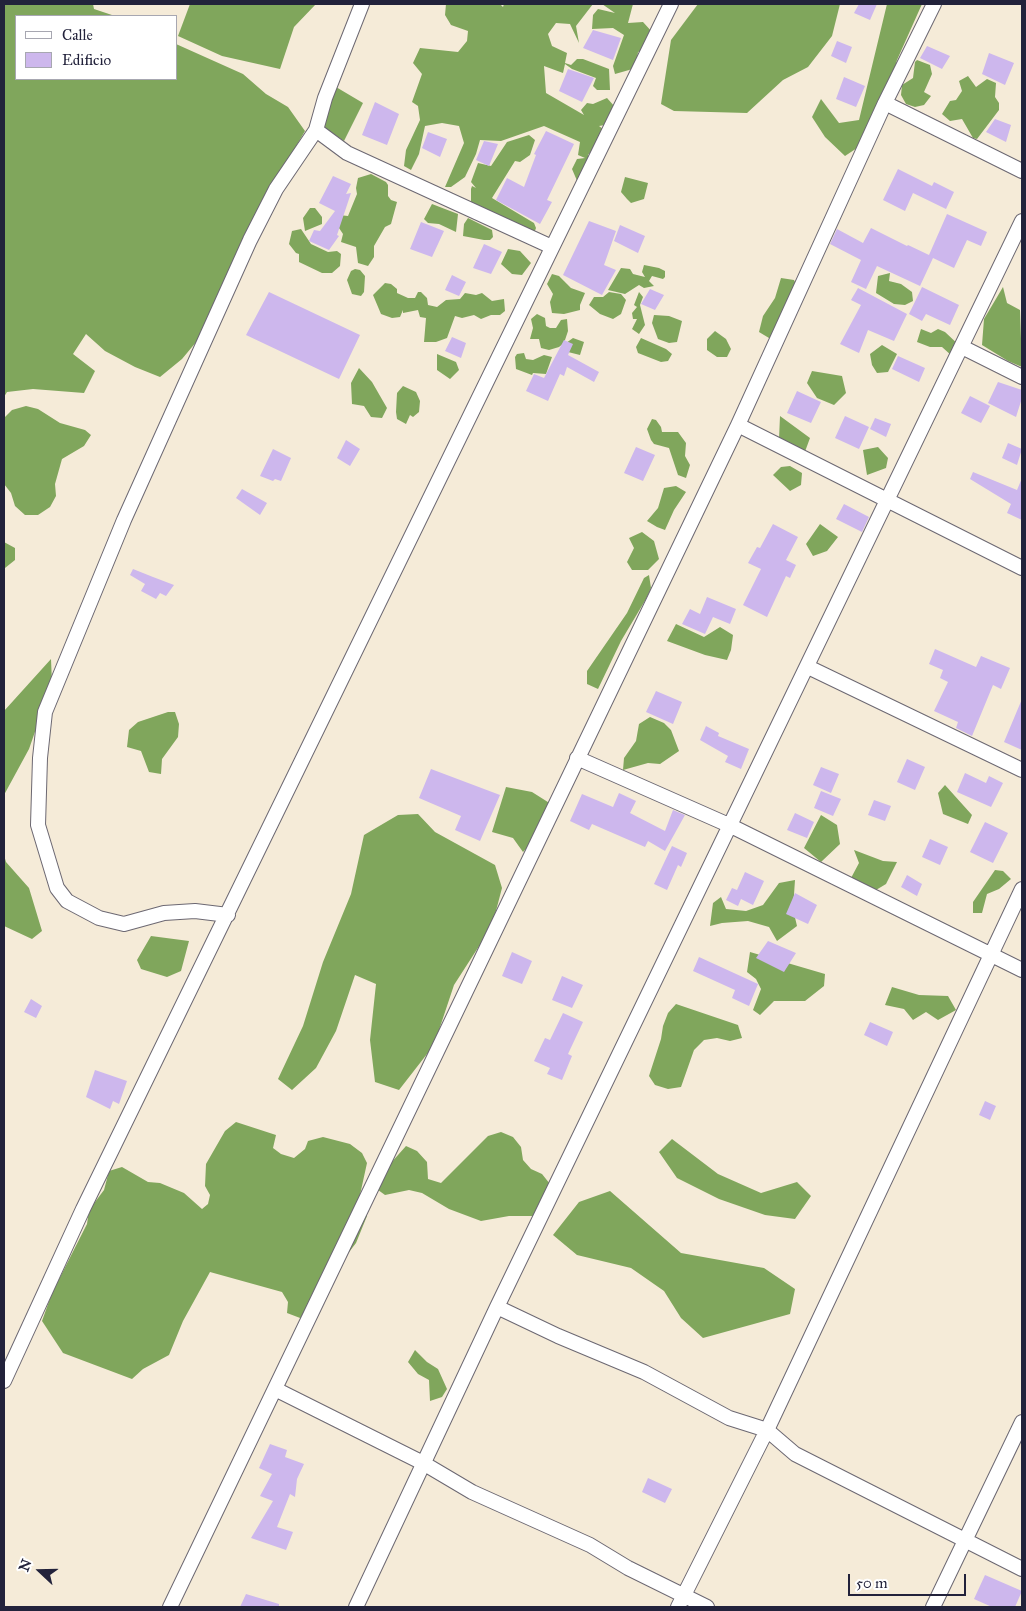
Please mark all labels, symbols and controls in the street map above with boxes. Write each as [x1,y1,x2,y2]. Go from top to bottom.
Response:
legend [15,15,178,80]
text: Calle [62,26,93,44]
text: Edificio [62,51,111,69]
north arrow [15,1546,65,1596]
text: N [15,1557,36,1574]
scale bar [851,1564,968,1596]
text: 50 m [856,1574,888,1592]

